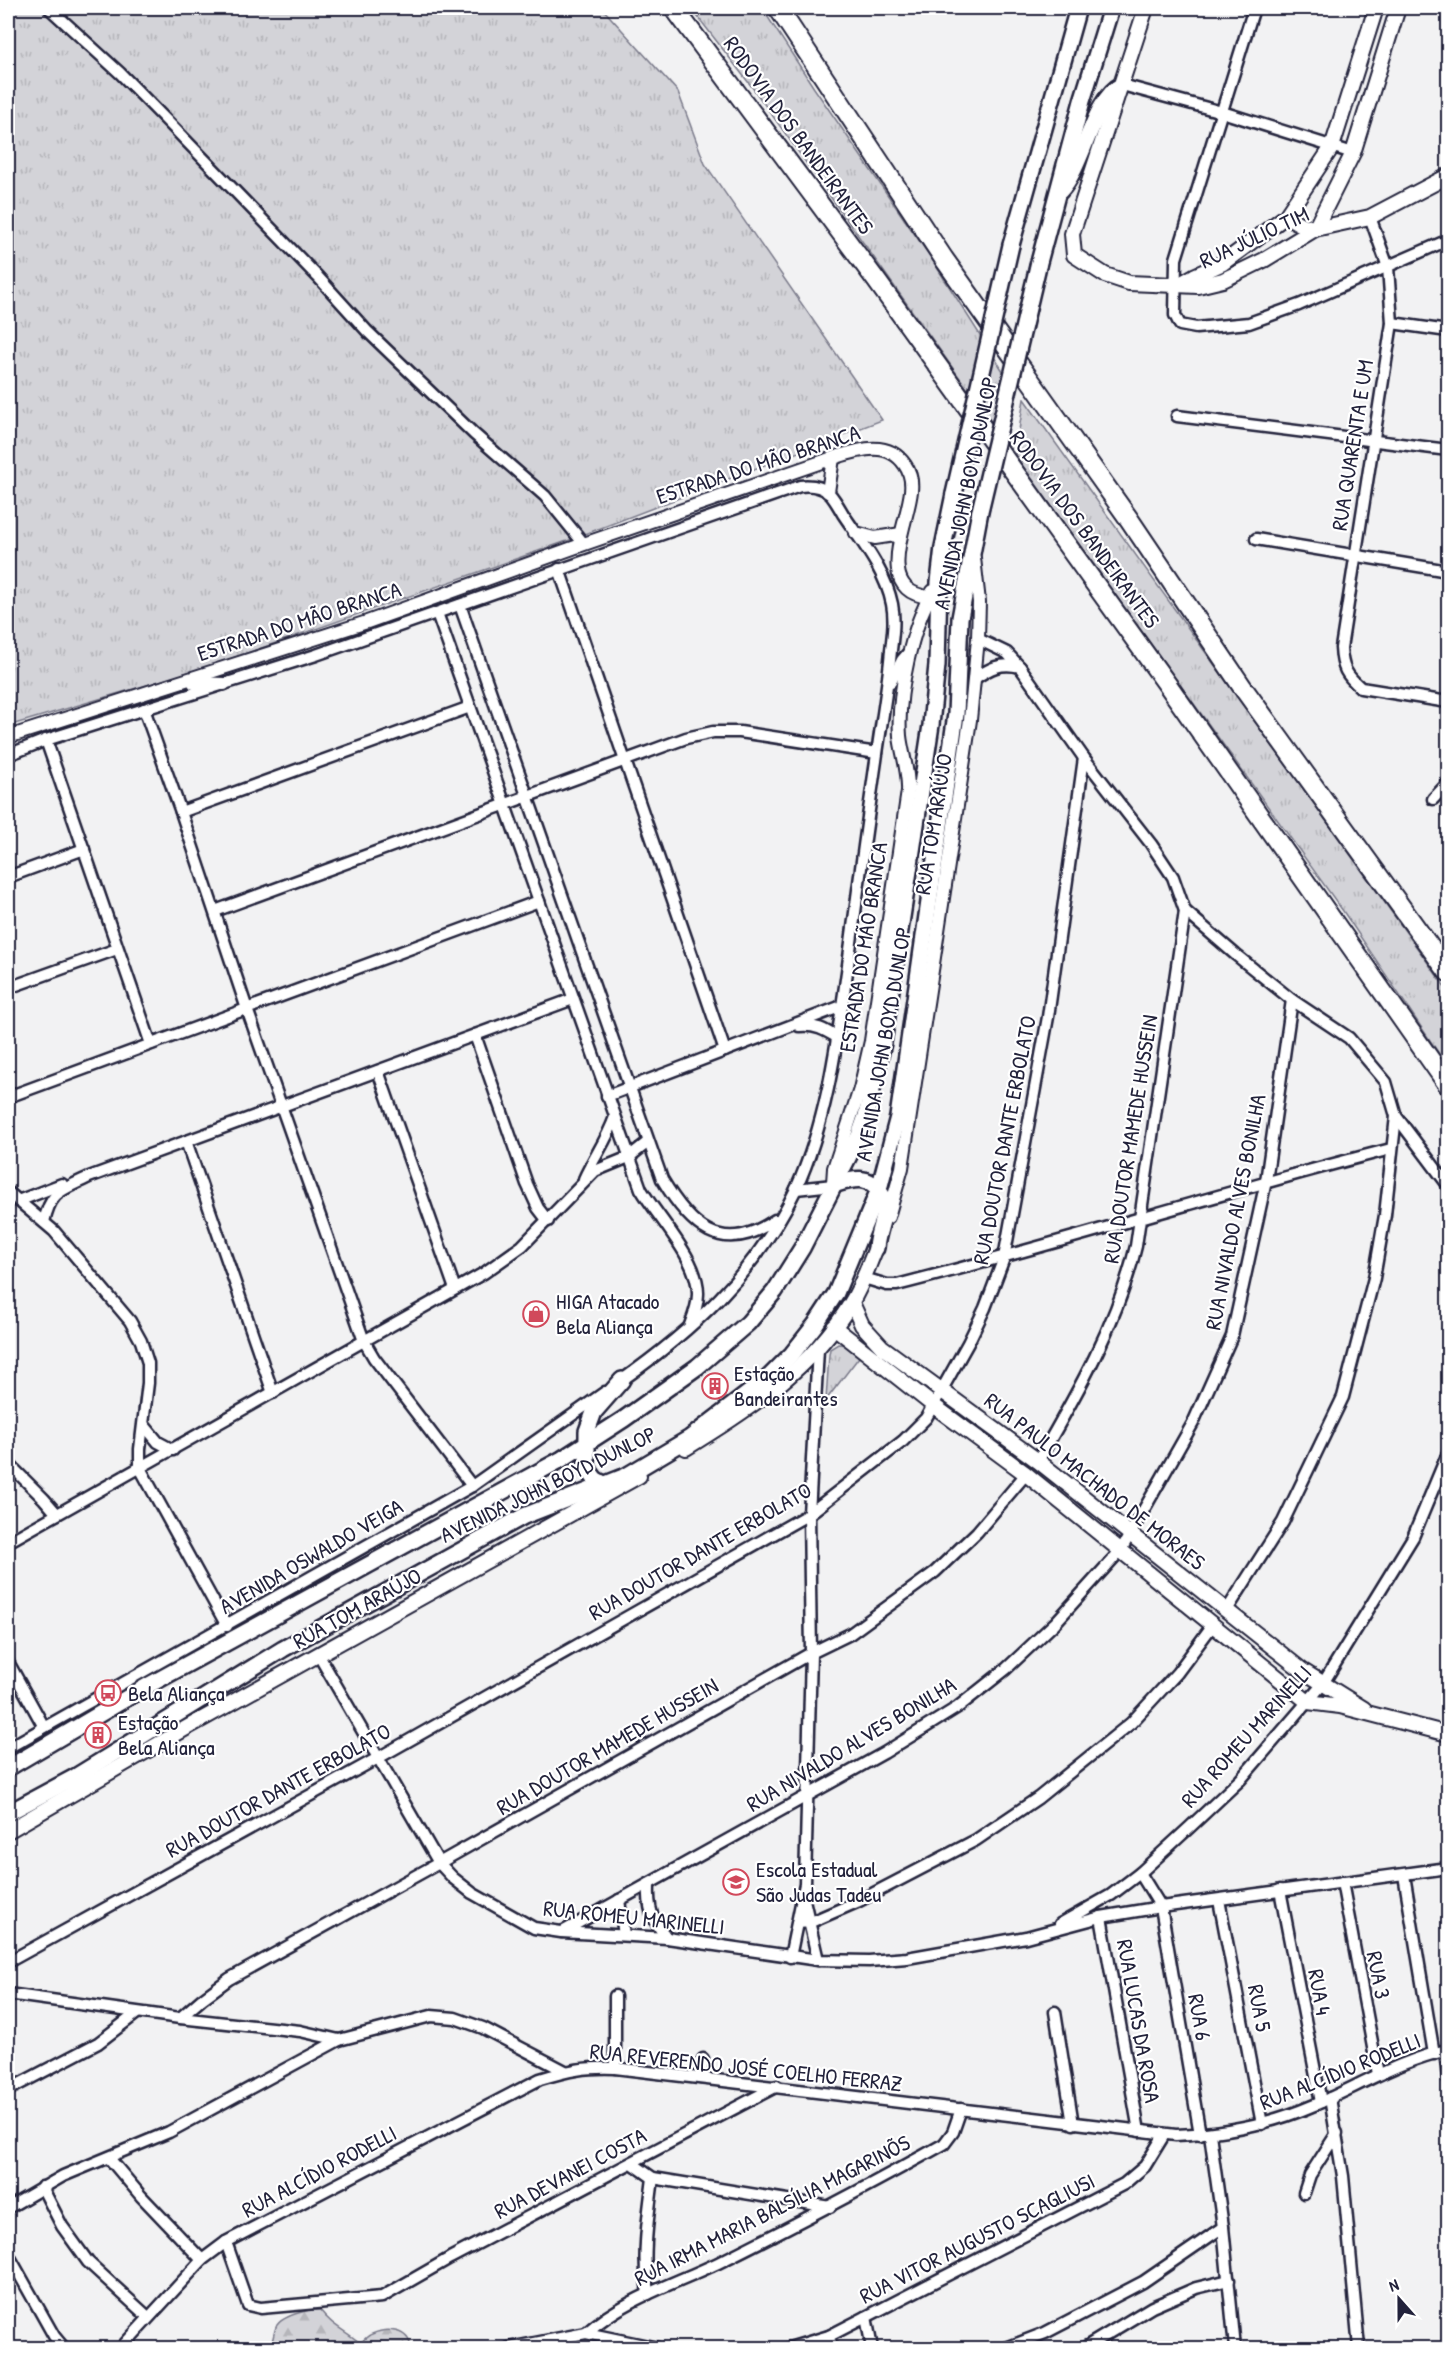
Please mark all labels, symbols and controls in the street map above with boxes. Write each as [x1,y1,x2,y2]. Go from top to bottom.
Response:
street label: RODOVIA DOS BANDEIRANTES [717,30,881,240]
street label: RUA JÚLIO TIM [1194,199,1314,275]
street label: RUA QUARENTA E UM [1324,357,1380,533]
street label: AVENIDA JOHN BOYD DUNLOP [926,374,1004,612]
street label: ESTRADA DO MÃO BRANCA [652,417,864,511]
street label: RODOVIA DOS BANDEIRANTES [1003,424,1167,634]
street label: ESTRADA DO MÃO BRANCA [193,574,405,668]
street label: RUA TOM ARAÚJO [907,751,959,897]
street label: ESTRADA DO MÃO BRANCA [832,840,894,1054]
street label: AVENIDA JOHN BOYD DUNLOP [848,925,918,1163]
street label: RUA DOUTOR DANTE ERBOLATO [965,1013,1043,1267]
street label: RUA DOUTOR MAMEDE HUSSEIN [1096,1013,1164,1265]
street label: RUA NIVALDO ALVES BONILHA [1197,1091,1273,1332]
place label: HIGA Atacado Bela Aliança [556,1286,659,1341]
shop icon: HIGA Atacado Bela Aliança [521,1299,551,1329]
place label: Estação Bandeirantes [734,1358,838,1413]
building icon: Estação Bandeirantes [700,1371,730,1401]
street label: RUA PAULO MACHADO DE MORAES [978,1385,1212,1577]
street label: AVENIDA JOHN BOYD DUNLOP [435,1419,661,1549]
street label: RUA DOUTOR DANTE ERBOLATO [583,1475,817,1627]
street label: AVENIDA OSWALDO VEIGA [214,1491,408,1621]
street label: RUA TOM ARAÚJO [287,1560,427,1656]
street label: RUA ROMEU MARINELLI [1174,1658,1318,1814]
street label: RUA NIVALDO ALVES BONILHA [741,1669,962,1819]
street label: RUA DOUTOR MAMEDE HUSSEIN [491,1670,723,1822]
bus stop icon: Bela Aliança [93,1678,123,1708]
place label: Bela Aliança [128,1678,225,1708]
place label: Estação Bela Aliança [118,1707,215,1762]
street label: RUA DOUTOR DANTE ERBOLATO [160,1716,396,1864]
building icon: Estação Bela Aliança [83,1720,113,1750]
place label: Escola Estadual São Judas Tadeu [756,1854,882,1909]
school or university icon: Escola Estadual São Judas Tadeu [721,1867,751,1897]
street label: RUA ROMEU MARINELLI [542,1893,726,1941]
street label: RUA LUCAS DA ROSA [1110,1937,1168,2105]
street label: RUA 3 [1360,1949,1398,2001]
street label: RUA 4 [1301,1967,1339,2017]
street label: RUA 5 [1241,1982,1279,2034]
street label: RUA 6 [1181,1991,1219,2043]
street label: RUA ALCÍDIO RODELLI [1255,2025,1425,2117]
street label: RUA REVERENDO JOSÉ COELHO FERRAZ [588,2036,904,2098]
street label: RUA ALCÍDIO RODELLI [237,2118,401,2224]
street label: RUA DEVANEI COSTA [489,2120,652,2226]
street label: RUA IRMA MARIA BALSÍLIA MAGARINÕS [629,2127,915,2293]
street label: RUA VITOR AUGUSTO SCAGLIUSI [854,2166,1100,2310]
north arrow [1369,2269,1429,2329]
text: N [1386,2273,1402,2297]

